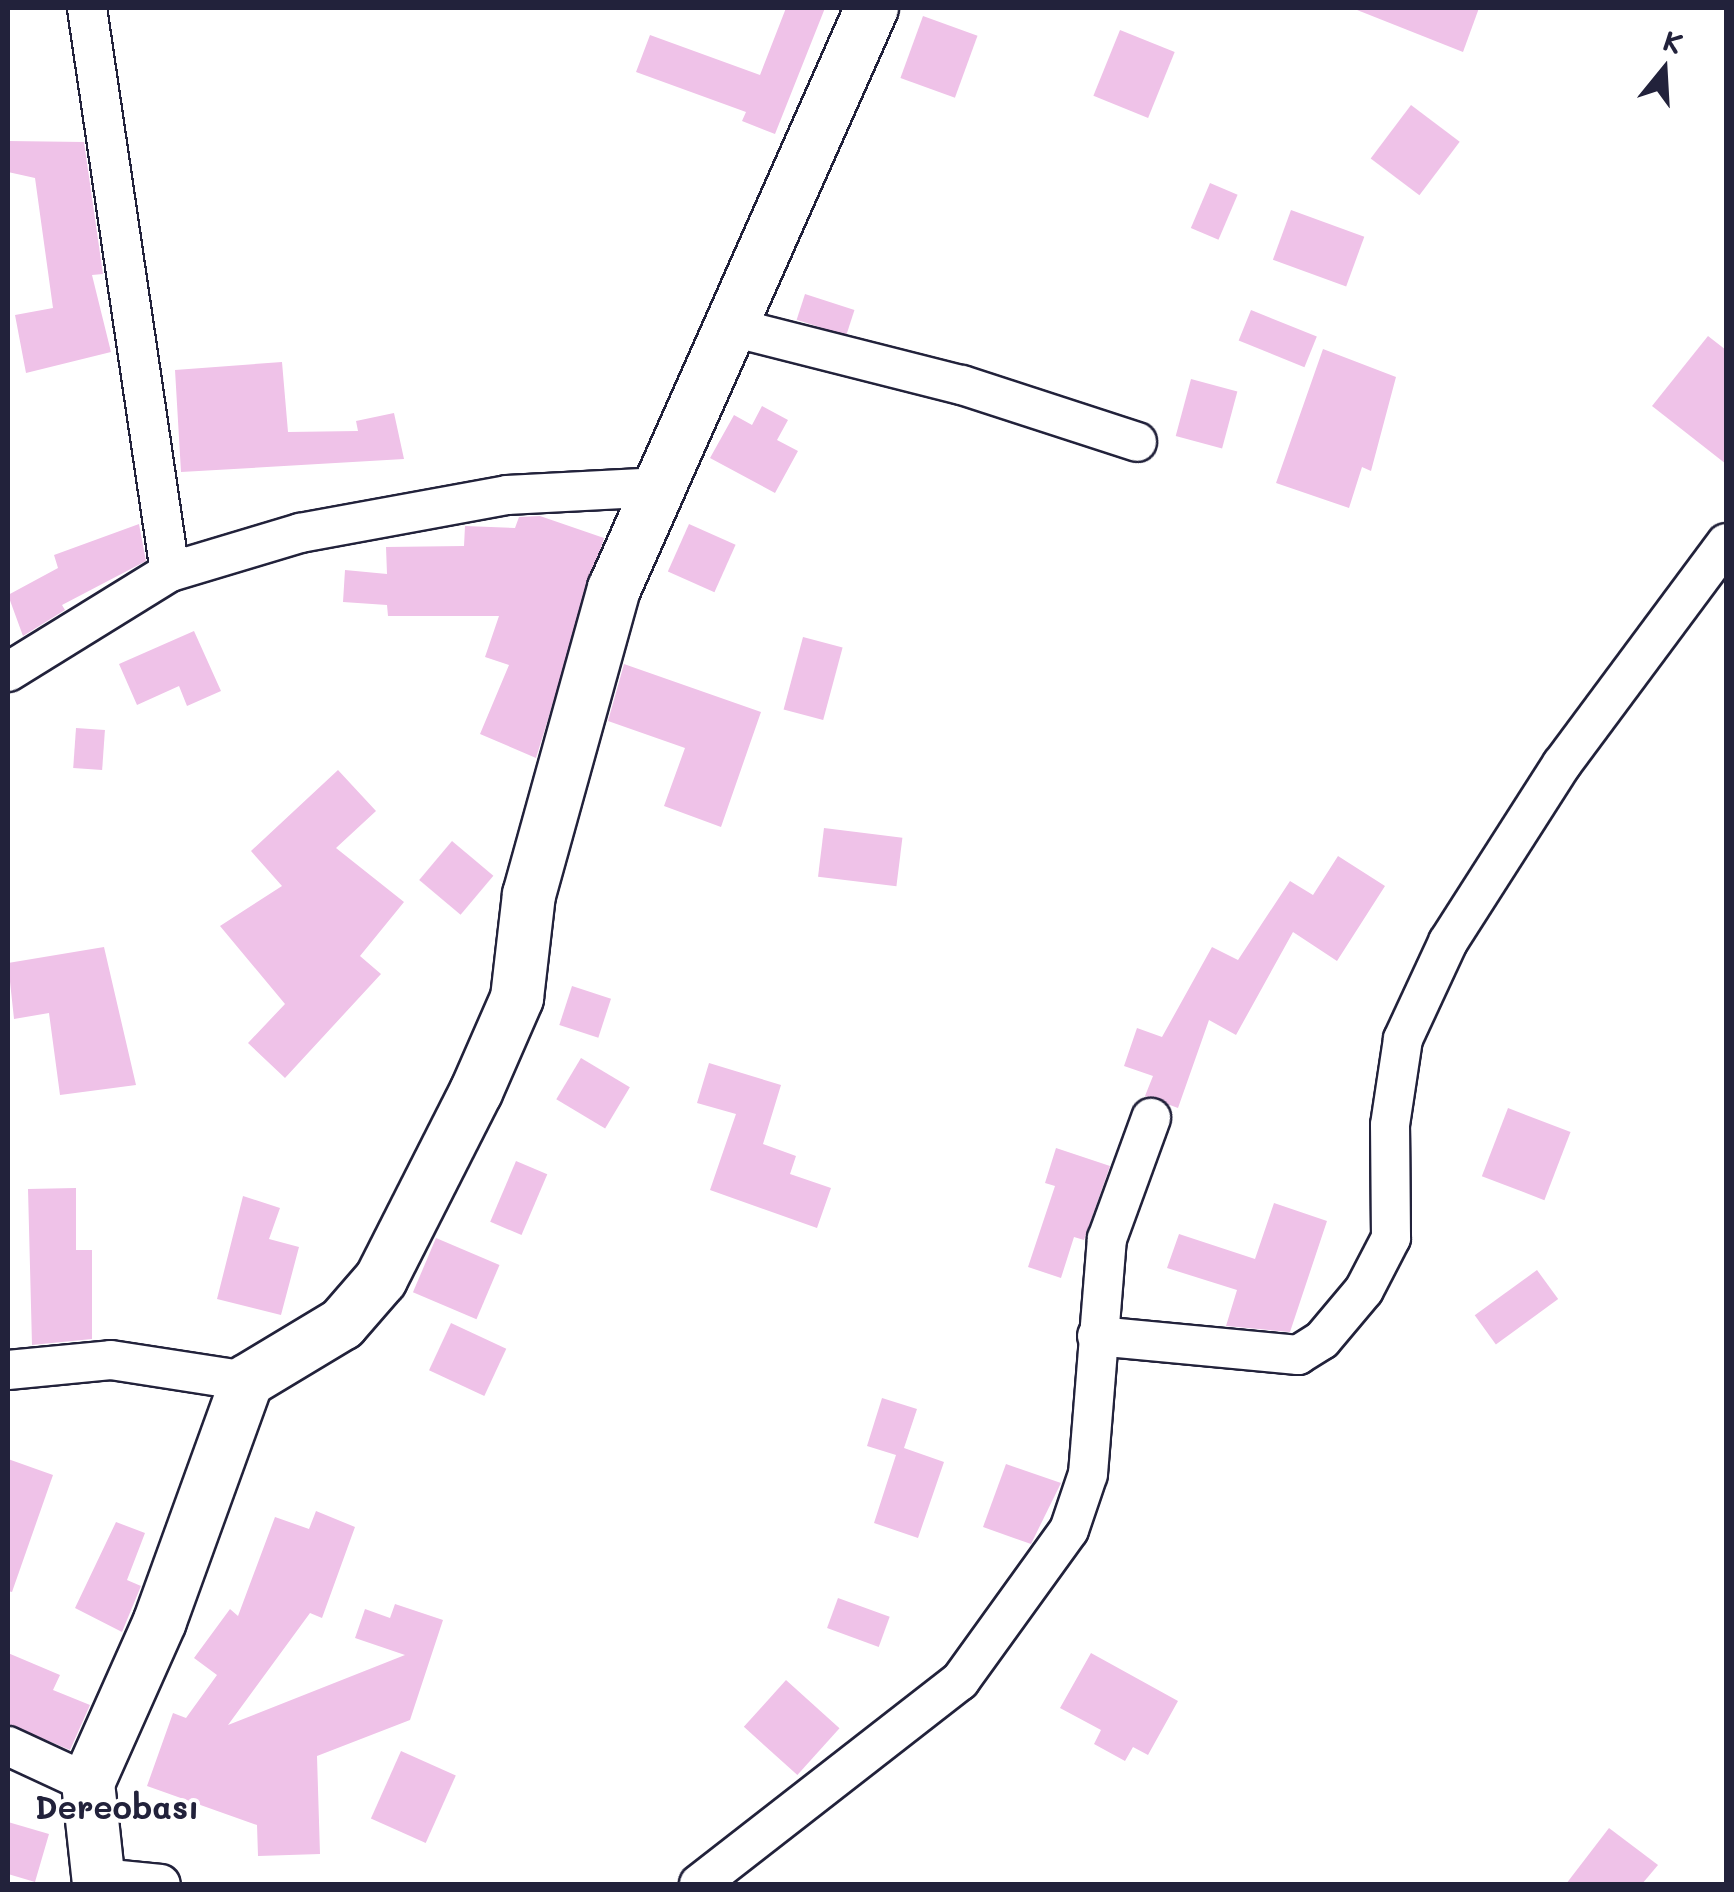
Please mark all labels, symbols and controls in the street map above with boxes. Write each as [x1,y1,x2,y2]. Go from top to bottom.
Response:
north arrow [1614,20,1714,120]
text: K [1659,22,1688,61]
district label: Dereobası [35,1787,199,1825]

